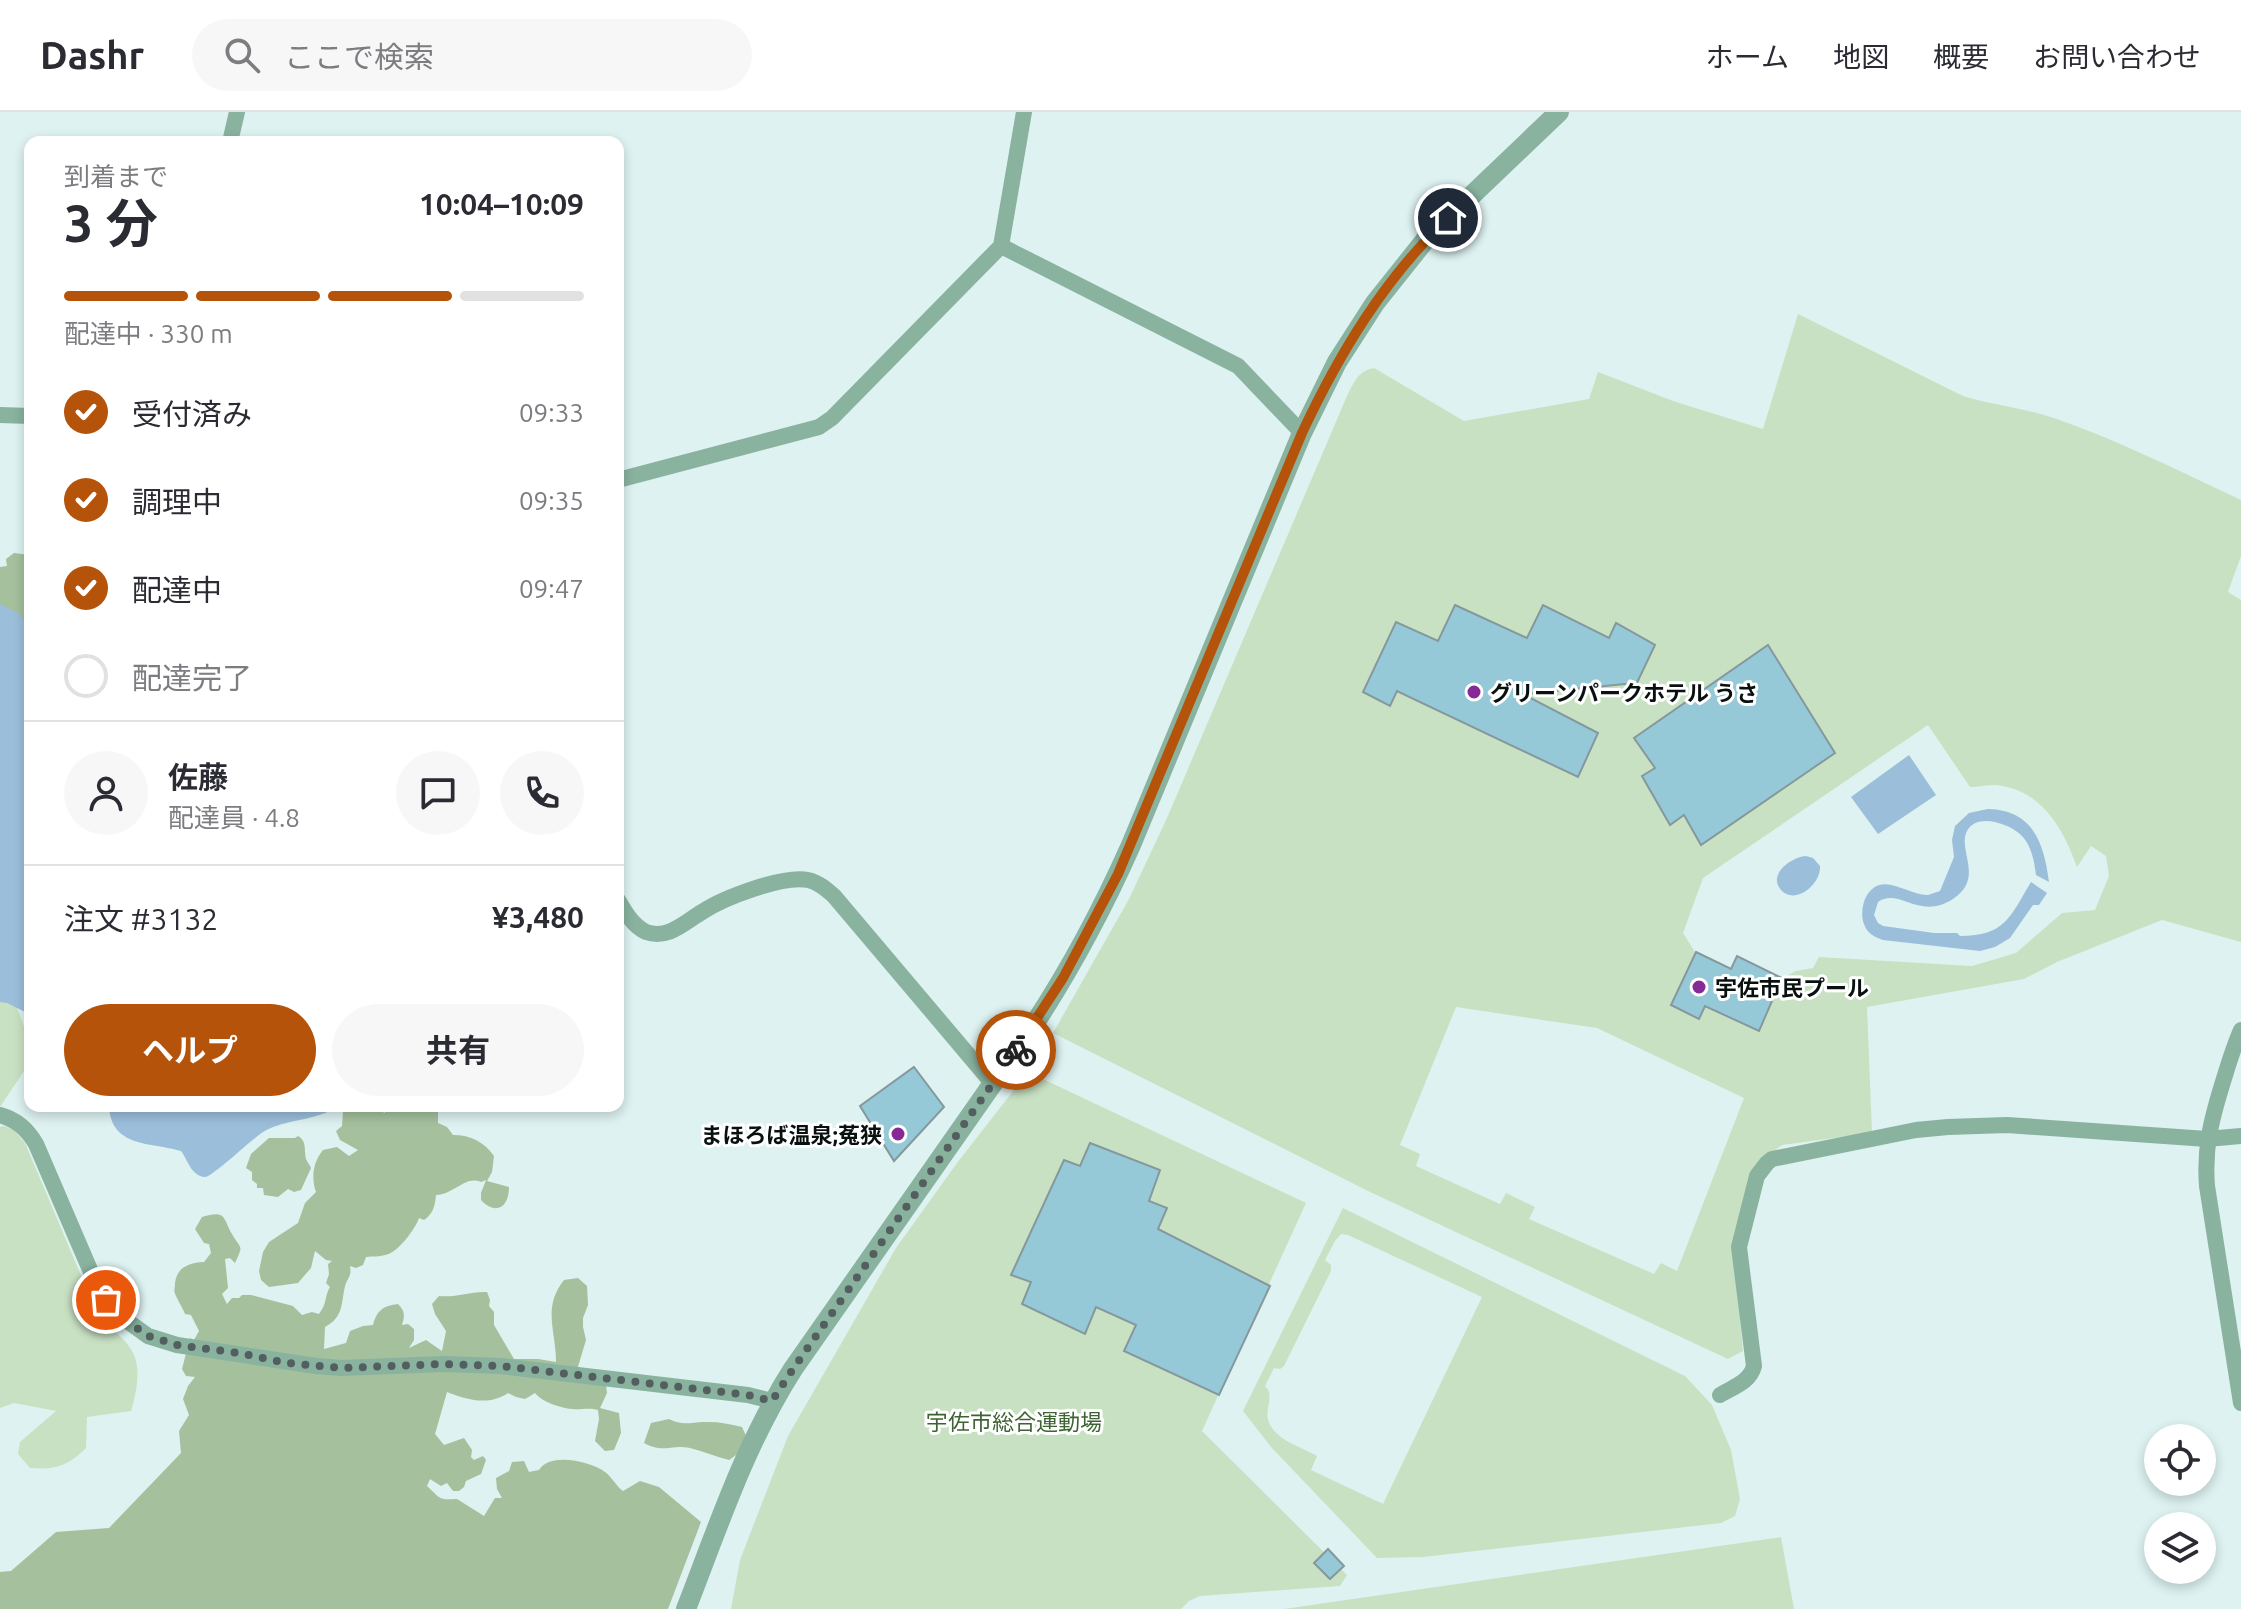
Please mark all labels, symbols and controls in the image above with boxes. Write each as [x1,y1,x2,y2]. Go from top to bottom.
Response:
search box [192,19,752,91]
icon: search [220,33,264,77]
text: Dashr [40,34,144,76]
text: ここで検索 [284,40,434,74]
text: ホーム [1706,41,1789,72]
text: 地図 [1833,41,1889,72]
text: 概要 [1933,41,1989,72]
text: お問い合わせ [2033,41,2201,72]
text: 到着まで [64,162,168,191]
pin [1414,184,1482,252]
text: 10:04–10:09 [419,187,584,221]
text: 3 分 [64,194,158,252]
icon: home [1426,196,1470,240]
text: 配達中 · 330 m [64,319,233,348]
icon: check [64,390,108,434]
text: 受付済み [132,397,252,431]
text: 09:33 [519,398,584,427]
icon: check [64,478,108,522]
text: 調理中 [132,485,222,519]
text: 09:35 [519,486,584,515]
icon: check [64,566,108,610]
text: 配達中 [132,573,222,607]
text: 09:47 [519,574,584,603]
text: 配達完了 [132,661,252,695]
place label: グリーンパークホテル うさ [1490,680,1758,705]
marker: グリーンパークホテル うさ [1465,683,1483,701]
button: person [64,751,148,835]
button: chat [396,751,480,835]
button: phone [500,751,584,835]
text: 佐藤 [168,760,228,794]
text: 配達員 · 4.8 [168,803,300,832]
text: ¥3,480 [492,900,584,934]
text: 注文 #3132 [64,902,218,936]
place label: 宇佐市民プール [1715,975,1869,1000]
marker: 宇佐市民プール [1690,978,1708,996]
button: ヘルプ [64,1004,316,1096]
button: 共有 [332,1004,584,1096]
courier [976,1010,1056,1090]
icon: bike [994,1028,1038,1072]
place label: まほろば温泉;菟狭 [701,1122,882,1147]
marker: まほろば温泉;菟狭 [889,1125,907,1143]
pin [72,1266,140,1334]
icon: bag [84,1278,128,1322]
park label: 宇佐市総合運動場 [926,1409,1102,1434]
map controls [2144,1424,2216,1584]
button: locate [2144,1424,2216,1496]
button: layers [2144,1512,2216,1584]

